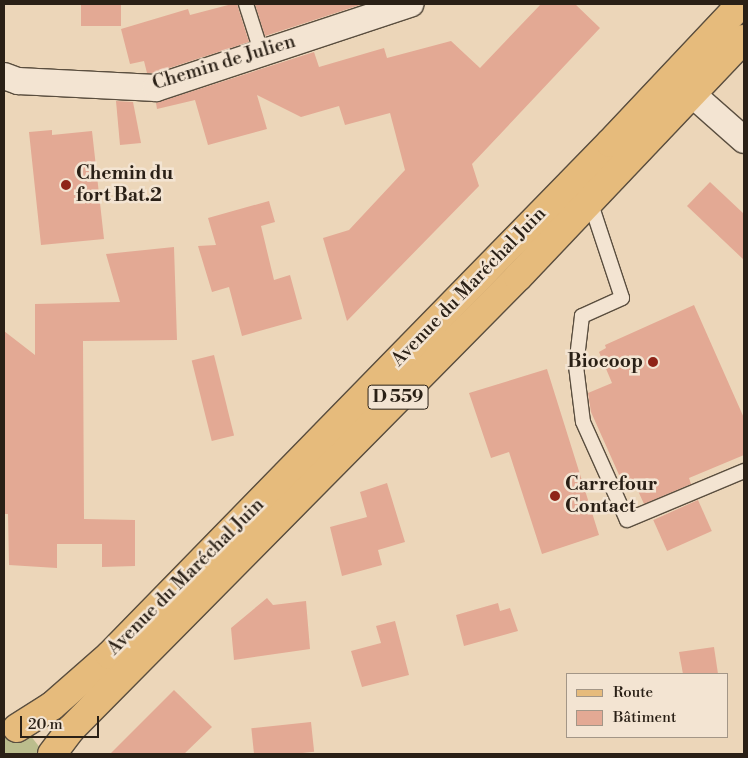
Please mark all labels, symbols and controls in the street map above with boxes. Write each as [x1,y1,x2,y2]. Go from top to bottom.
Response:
street label: Chemin de Julien [150,30,298,96]
place label: Chemin du fort Bat.2 [76,163,173,207]
marker: Chemin du fort Bat.2 [60,179,72,191]
street label: Avenue du Maréchal Juin [387,203,551,371]
place label: Biocoop [567,351,643,373]
marker: Biocoop [647,356,659,368]
road number: D 559 [367,382,429,412]
place label: Carrefour Contact [565,474,657,518]
marker: Carrefour Contact [549,490,561,502]
street label: Avenue du Maréchal Juin [103,494,269,660]
legend [566,673,728,738]
text: Route [613,683,653,702]
scale bar [22,706,101,738]
text: Bâtiment [613,708,676,727]
text: 20 m [28,715,63,734]

